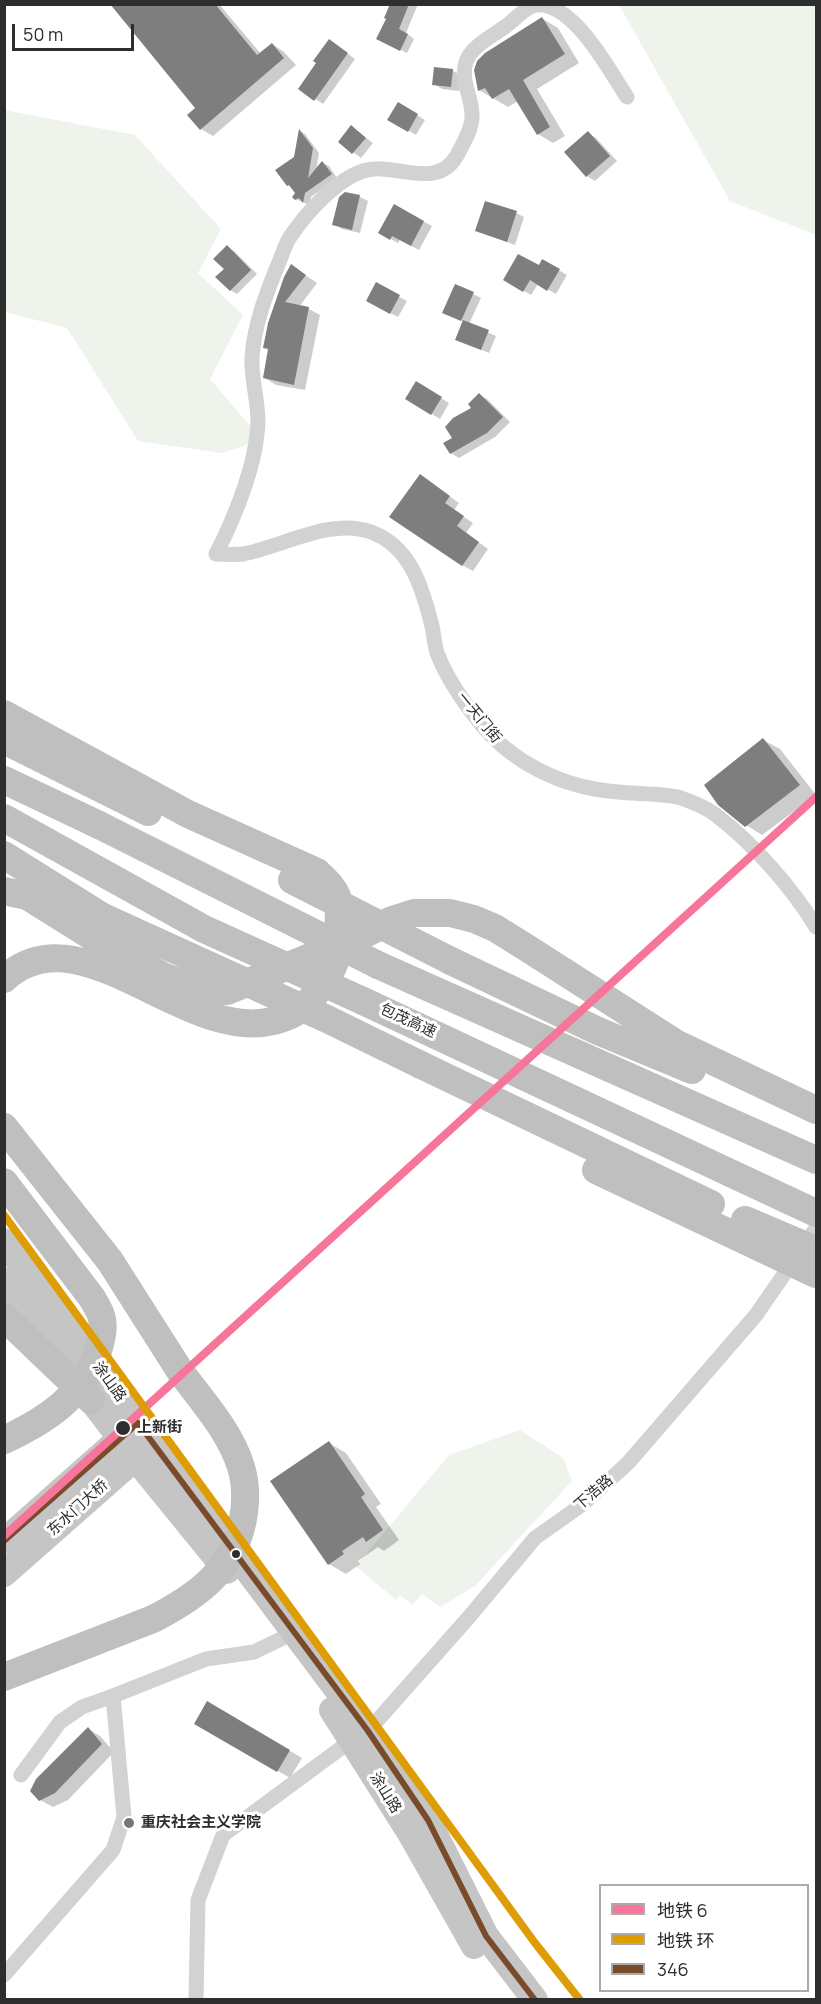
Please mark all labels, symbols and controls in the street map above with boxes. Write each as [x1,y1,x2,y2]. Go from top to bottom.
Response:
scale bar [15,12,136,50]
text: 50 m [23,22,63,46]
street label: 一天门街 [453,689,505,747]
street label: 包茂高速 [377,1000,439,1042]
street label: 涂山路 [88,1359,130,1405]
marker: 上新街 [114,1419,132,1437]
place label: 上新街 [137,1419,182,1437]
street label: 下浩路 [571,1471,617,1515]
street label: 东水门大桥 [44,1476,112,1540]
unlabelled marker [230,1548,242,1560]
street label: 涂山路 [365,1769,405,1817]
place label: 重庆社会主义学院 [141,1814,261,1832]
marker: 重庆社会主义学院 [122,1816,136,1830]
legend [599,1884,809,1992]
text: 地铁 6 [657,1898,708,1922]
text: 地铁 环 [657,1928,715,1952]
text: 346 [657,1957,689,1981]

